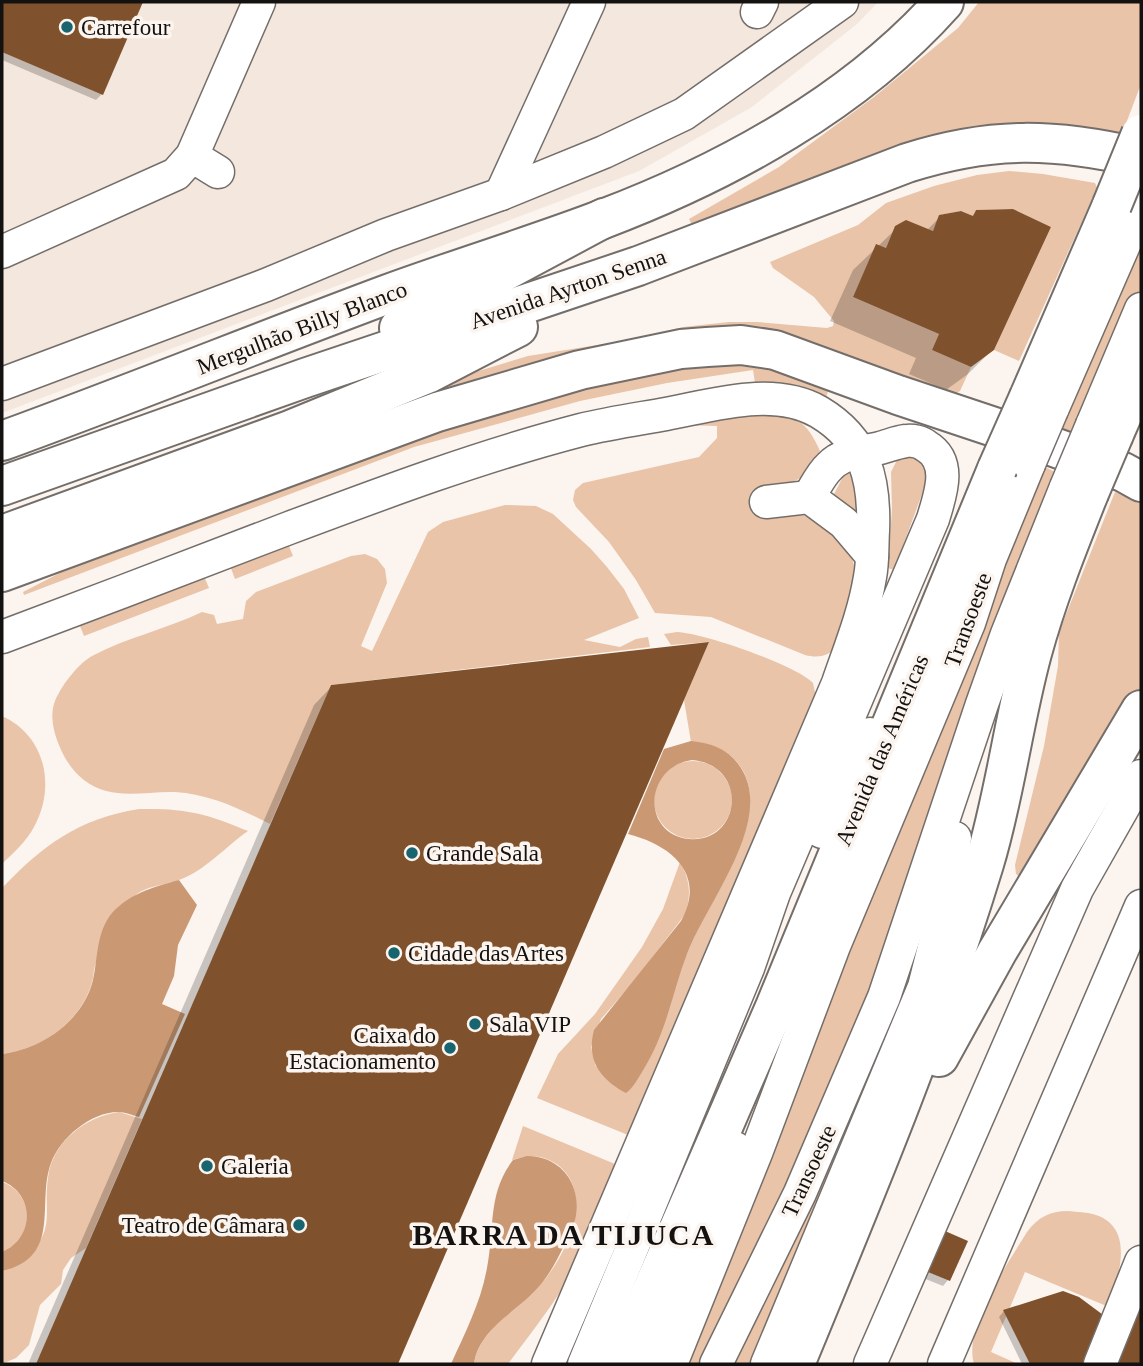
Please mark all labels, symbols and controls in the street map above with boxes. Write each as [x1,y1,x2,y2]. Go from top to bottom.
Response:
place label: Carrefour [81,15,171,40]
marker: Carrefour [59,19,75,35]
street label: Avenida Ayrton Senna [467,244,669,334]
street label: Mergulhão Billy Blanco [193,276,411,380]
street label: Transoeste [939,569,997,671]
street label: Avenida das Américas [830,651,934,849]
place label: Grande Sala [426,841,539,866]
marker: Grande Sala [404,845,420,861]
place label: Cidade das Artes [408,941,564,966]
marker: Cidade das Artes [386,945,402,961]
place label: Sala VIP [489,1012,571,1037]
marker: Sala VIP [467,1016,483,1032]
place label: Caixa do Estacionamento [289,1023,436,1074]
marker: Caixa do Estacionamento [442,1040,458,1056]
street label: Transoeste [777,1121,841,1221]
place label: Galeria [221,1154,289,1179]
marker: Galeria [199,1158,215,1174]
place label: Teatro de Câmara [122,1213,285,1238]
marker: Teatro de Câmara [291,1217,307,1233]
district label: BARRA DA TIJUCA [413,1218,715,1251]

